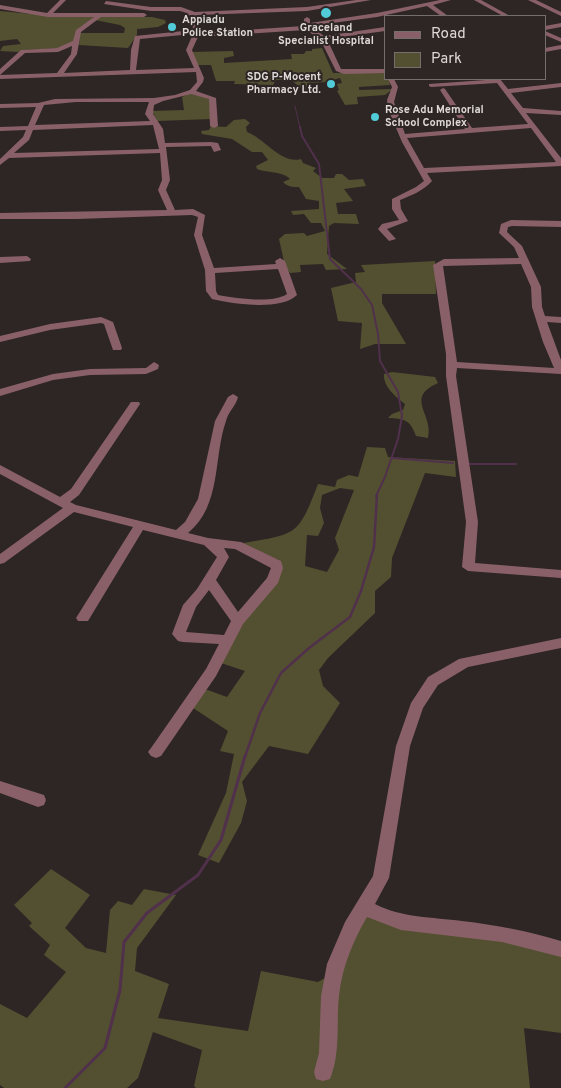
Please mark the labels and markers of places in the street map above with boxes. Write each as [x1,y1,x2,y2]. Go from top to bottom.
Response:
marker: Graceland Specialist Hospital [319,6,333,20]
place label: Appiadu Police Station [182,14,253,40]
marker: Appiadu Police Station [166,21,178,33]
place label: Graceland Specialist Hospital [278,22,374,48]
place label: SDG P-Mocent Pharmacy Ltd. [247,71,321,97]
marker: SDG P-Mocent Pharmacy Ltd. [325,78,337,90]
place label: Rose Adu Memorial School Complex [385,104,484,130]
marker: Rose Adu Memorial School Complex [369,111,381,123]

